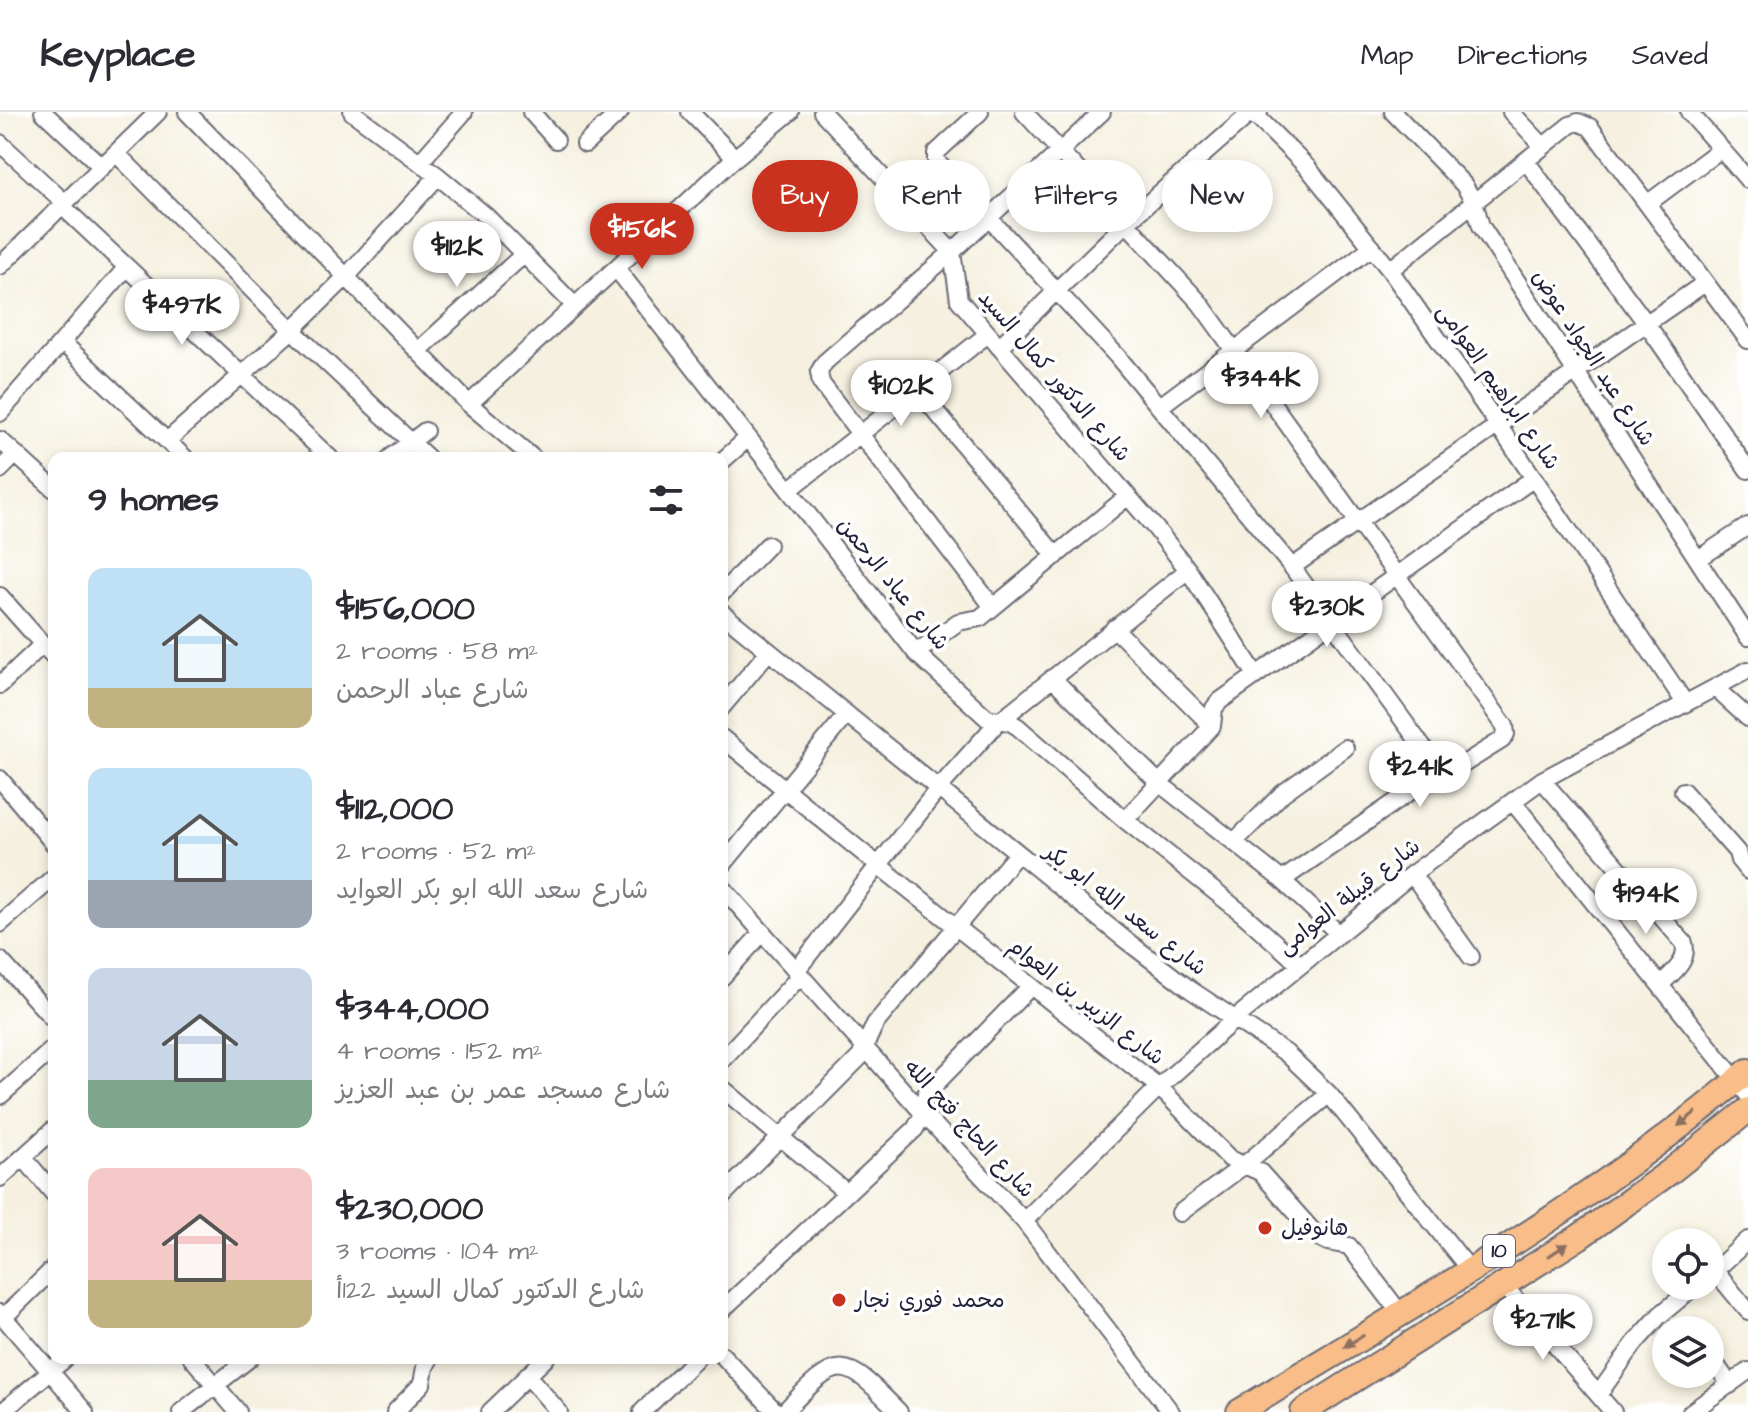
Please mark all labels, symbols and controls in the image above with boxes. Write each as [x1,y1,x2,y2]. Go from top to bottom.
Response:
text: Keyplace [40,29,196,81]
text: Map [1361,36,1414,75]
text: Directions [1458,36,1588,75]
text: Saved [1632,36,1708,75]
chip: Buy [752,160,858,232]
chip: Rent [874,160,990,232]
chip: Filters [1006,160,1146,232]
chip: New [1162,160,1273,232]
pin: $156K [586,203,698,271]
text: $156K [608,211,676,247]
pin: $112K [401,221,513,289]
text: $112K [431,229,483,265]
street label: شارع عبد الجواد عوض [1524,263,1662,453]
pin: $497K [126,279,238,347]
street label: شارع الدكتور كمال السيد [971,283,1137,469]
text: $497K [143,287,221,323]
street label: شارع ابراهيم العوامى [1429,298,1567,476]
pin: $344K [1205,352,1317,420]
pin: $102K [845,360,957,428]
text: $344K [1222,360,1300,396]
text: $102K [869,368,933,404]
text: 9 homes [88,476,219,524]
icon: filters [644,478,688,522]
street label: شارع عباد الرحمن [830,511,956,657]
pin: $230K [1271,581,1383,649]
text: $156,000 [336,585,475,633]
text: $230K [1290,589,1364,625]
icon: home [152,600,248,696]
text: 2 rooms · 58 m² [336,633,538,669]
text: شارع عباد الرحمن [336,672,529,708]
pin: $241K [1364,741,1476,809]
text: $241K [1387,749,1453,785]
text: $112,000 [336,785,453,833]
icon: home [152,800,248,896]
street label: شارع قبيلة العوامى [1271,831,1427,963]
text: 2 rooms · 52 m² [336,833,536,869]
street label: شارع سعد الله ابو بكر [1036,835,1213,983]
pin: $194K [1590,868,1702,936]
text: شارع سعد الله ابو بكر العوايد [336,872,648,908]
text: $194K [1613,876,1679,912]
street label: شارع الزبير بن العوام [1001,931,1171,1074]
text: $344,000 [336,985,489,1033]
icon: home [152,1000,248,1096]
text: 4 rooms · 152 m² [336,1033,542,1069]
street label: شارع الحاج فتح الله [897,1053,1041,1205]
text: شارع مسجد عمر بن عبد العزيز [336,1072,670,1108]
one-way arrow [1677,1111,1697,1127]
text: $230,000 [336,1185,484,1233]
icon: home [152,1200,248,1296]
place label: هانوفيل [1281,1213,1348,1244]
marker: هانوفيل [1256,1219,1274,1237]
map controls [1652,1228,1724,1388]
button: locate [1652,1228,1724,1300]
text: 3 rooms · 104 m² [336,1233,539,1269]
road number: 10 [1483,1235,1515,1267]
one-way arrow [1548,1243,1569,1258]
text: شارع الدكتور كمال السيد 122أ [336,1272,645,1308]
place label: محمد فوري نجار [853,1285,1005,1316]
marker: محمد فوري نجار [830,1291,848,1309]
pin: $271K [1487,1294,1599,1362]
text: $271K [1511,1302,1575,1338]
button: layers [1652,1316,1724,1388]
one-way arrow [1343,1334,1365,1348]

